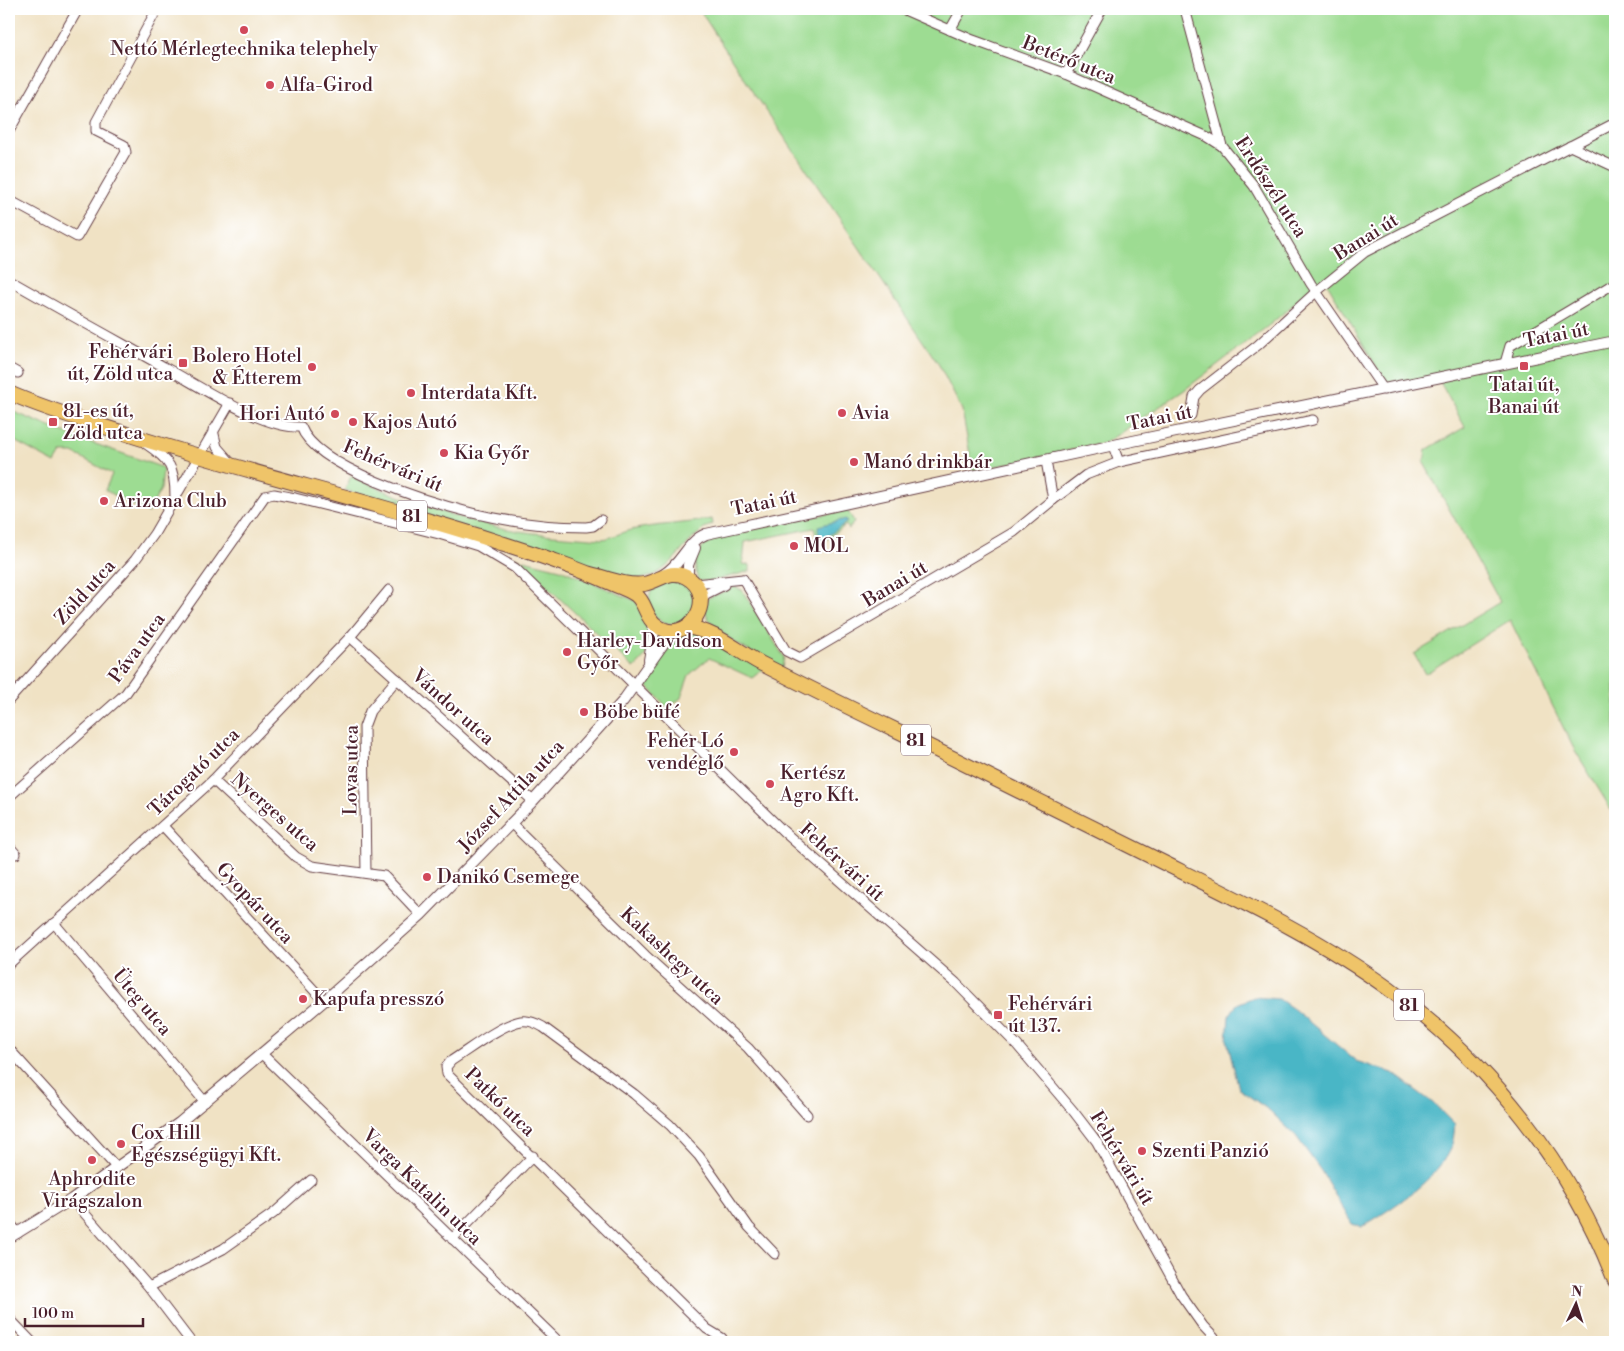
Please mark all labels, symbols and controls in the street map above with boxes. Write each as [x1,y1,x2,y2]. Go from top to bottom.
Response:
marker: Nettó Mérlegtechnika telephely [238,24,250,36]
street label: Betérő utca [1018,30,1119,90]
place label: Nettó Mérlegtechnika telephely [110,37,379,61]
place label: Alfa-Girod [279,73,373,97]
marker: Alfa-Girod [264,79,276,91]
street label: Erdőszél utca [1229,132,1313,242]
street label: Banai út [1328,208,1403,267]
street label: Tatai út [1521,317,1591,353]
place label: Fehérvári út, Zöld utca [67,340,173,386]
place label: Bolero Hotel & Étterem [192,344,302,390]
marker: Fehérvári út, Zöld utca [177,357,189,369]
marker: Tatai út, Banai út [1518,360,1530,372]
marker: Bolero Hotel & Étterem [306,361,318,373]
place label: Tatai út, Banai út [1487,373,1560,419]
place label: Interdata Kft. [421,381,537,405]
marker: Interdata Kft. [405,387,417,399]
place label: 81-es út, Zöld utca [63,399,143,445]
street label: Tatai út [1125,399,1195,437]
place label: Avia [851,401,890,425]
place label: Hori Autó [239,402,325,426]
marker: Avia [836,407,848,419]
marker: Hori Autó [329,408,341,420]
place label: Kajos Autó [363,410,457,434]
marker: 81-es út, Zöld utca [47,416,59,428]
marker: Kajos Autó [347,416,359,428]
street label: Fehérvári út [340,434,447,498]
place label: Kia Győr [454,441,529,465]
marker: Kia Győr [438,447,450,459]
place label: Manó drinkbár [864,450,992,474]
marker: Manó drinkbár [848,456,860,468]
street label: Tatai út [729,484,799,522]
place label: Arizona Club [113,489,227,513]
marker: Arizona Club [98,495,110,507]
road number: 81 [397,501,427,532]
place label: MOL [804,534,848,558]
marker: MOL [788,540,800,552]
street label: Zöld utca [49,554,121,630]
street label: Banai út [857,555,932,613]
street label: Páva utca [104,608,171,688]
place label: Harley-Davidson Győr [577,629,722,675]
marker: Harley-Davidson Győr [561,646,573,658]
street label: Vándor utca [406,663,500,751]
place label: Böbe büfé [593,700,680,724]
marker: Böbe büfé [578,706,590,718]
street label: Tárogató utca [143,722,245,821]
street label: Lovas utca [338,724,364,816]
road number: 81 [901,724,931,756]
place label: Fehér Ló vendéglő [646,729,724,775]
street label: József Attila utca [452,734,570,858]
marker: Fehér Ló vendéglő [728,746,740,758]
place label: Kertész Agro Kft. [779,761,859,807]
street label: Nyerges utca [226,767,324,857]
marker: Kertész Agro Kft. [764,778,776,790]
street label: Fehérvári út [795,818,890,907]
street label: Gyopár utca [211,857,299,949]
place label: Danikó Csemege [437,865,580,889]
marker: Danikó Csemege [421,871,433,883]
street label: Kakashegy utca [615,902,729,1010]
street label: Üteg utca [107,963,178,1041]
place label: Kapufa presszó [313,987,445,1011]
road number: 81 [1394,990,1424,1020]
place label: Fehérvári út 137. [1008,992,1093,1038]
marker: Kapufa presszó [297,993,309,1005]
marker: Fehérvári út 137. [992,1009,1004,1021]
street label: Patkó utca [460,1062,541,1142]
street label: Fehérvári út [1084,1106,1160,1210]
place label: Cox Hill Egészségügyi Kft. [131,1121,281,1167]
street label: Varga Katalin utca [356,1123,487,1251]
marker: Cox Hill Egészségügyi Kft. [115,1138,127,1150]
place label: Szenti Panzió [1152,1139,1269,1163]
marker: Szenti Panzió [1136,1145,1148,1157]
marker: Aphrodite Virágszalon [86,1154,98,1166]
place label: Aphrodite Virágszalon [40,1167,143,1213]
north arrow [1552,1278,1602,1328]
text: N [1571,1283,1583,1301]
scale bar [25,1296,142,1328]
text: 100 m [32,1304,74,1323]

